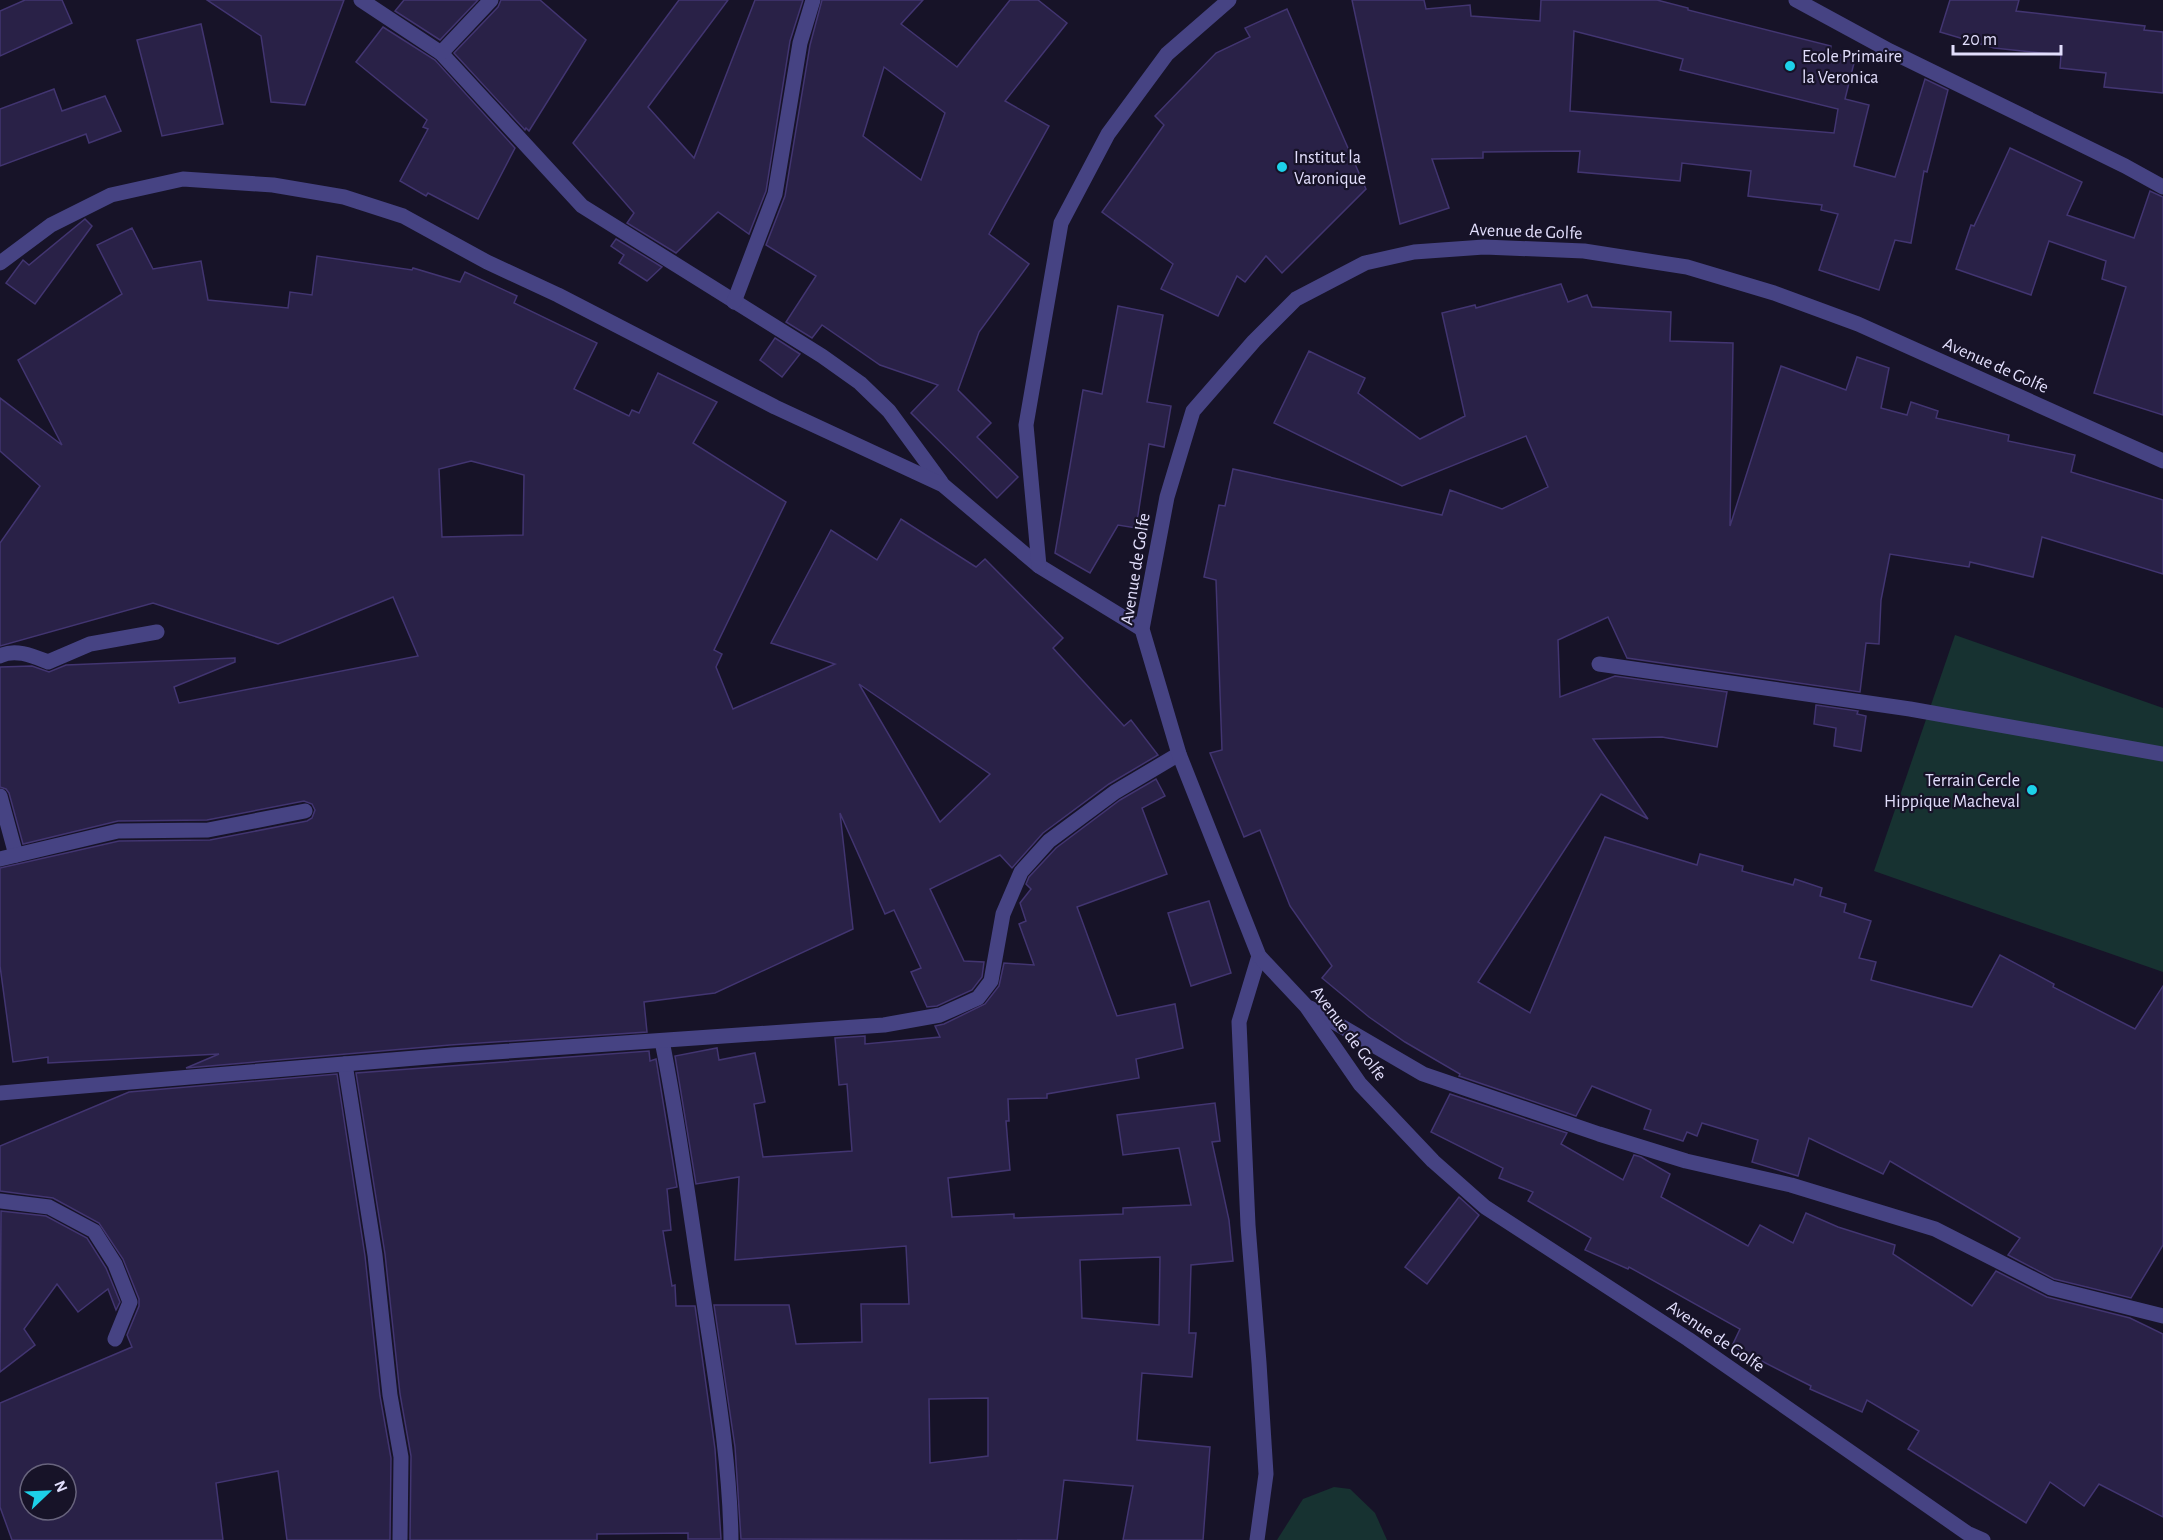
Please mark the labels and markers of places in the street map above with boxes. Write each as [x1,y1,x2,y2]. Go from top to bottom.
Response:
place label: Ecole Primaire la Veronica [1802,48,1902,87]
marker: Ecole Primaire la Veronica [1783,59,1797,73]
place label: Institut la Varonique [1294,149,1366,188]
marker: Institut la Varonique [1275,160,1289,174]
place label: Terrain Cercle Hippique Macheval [1884,772,2020,811]
marker: Terrain Cercle Hippique Macheval [2025,783,2039,797]

